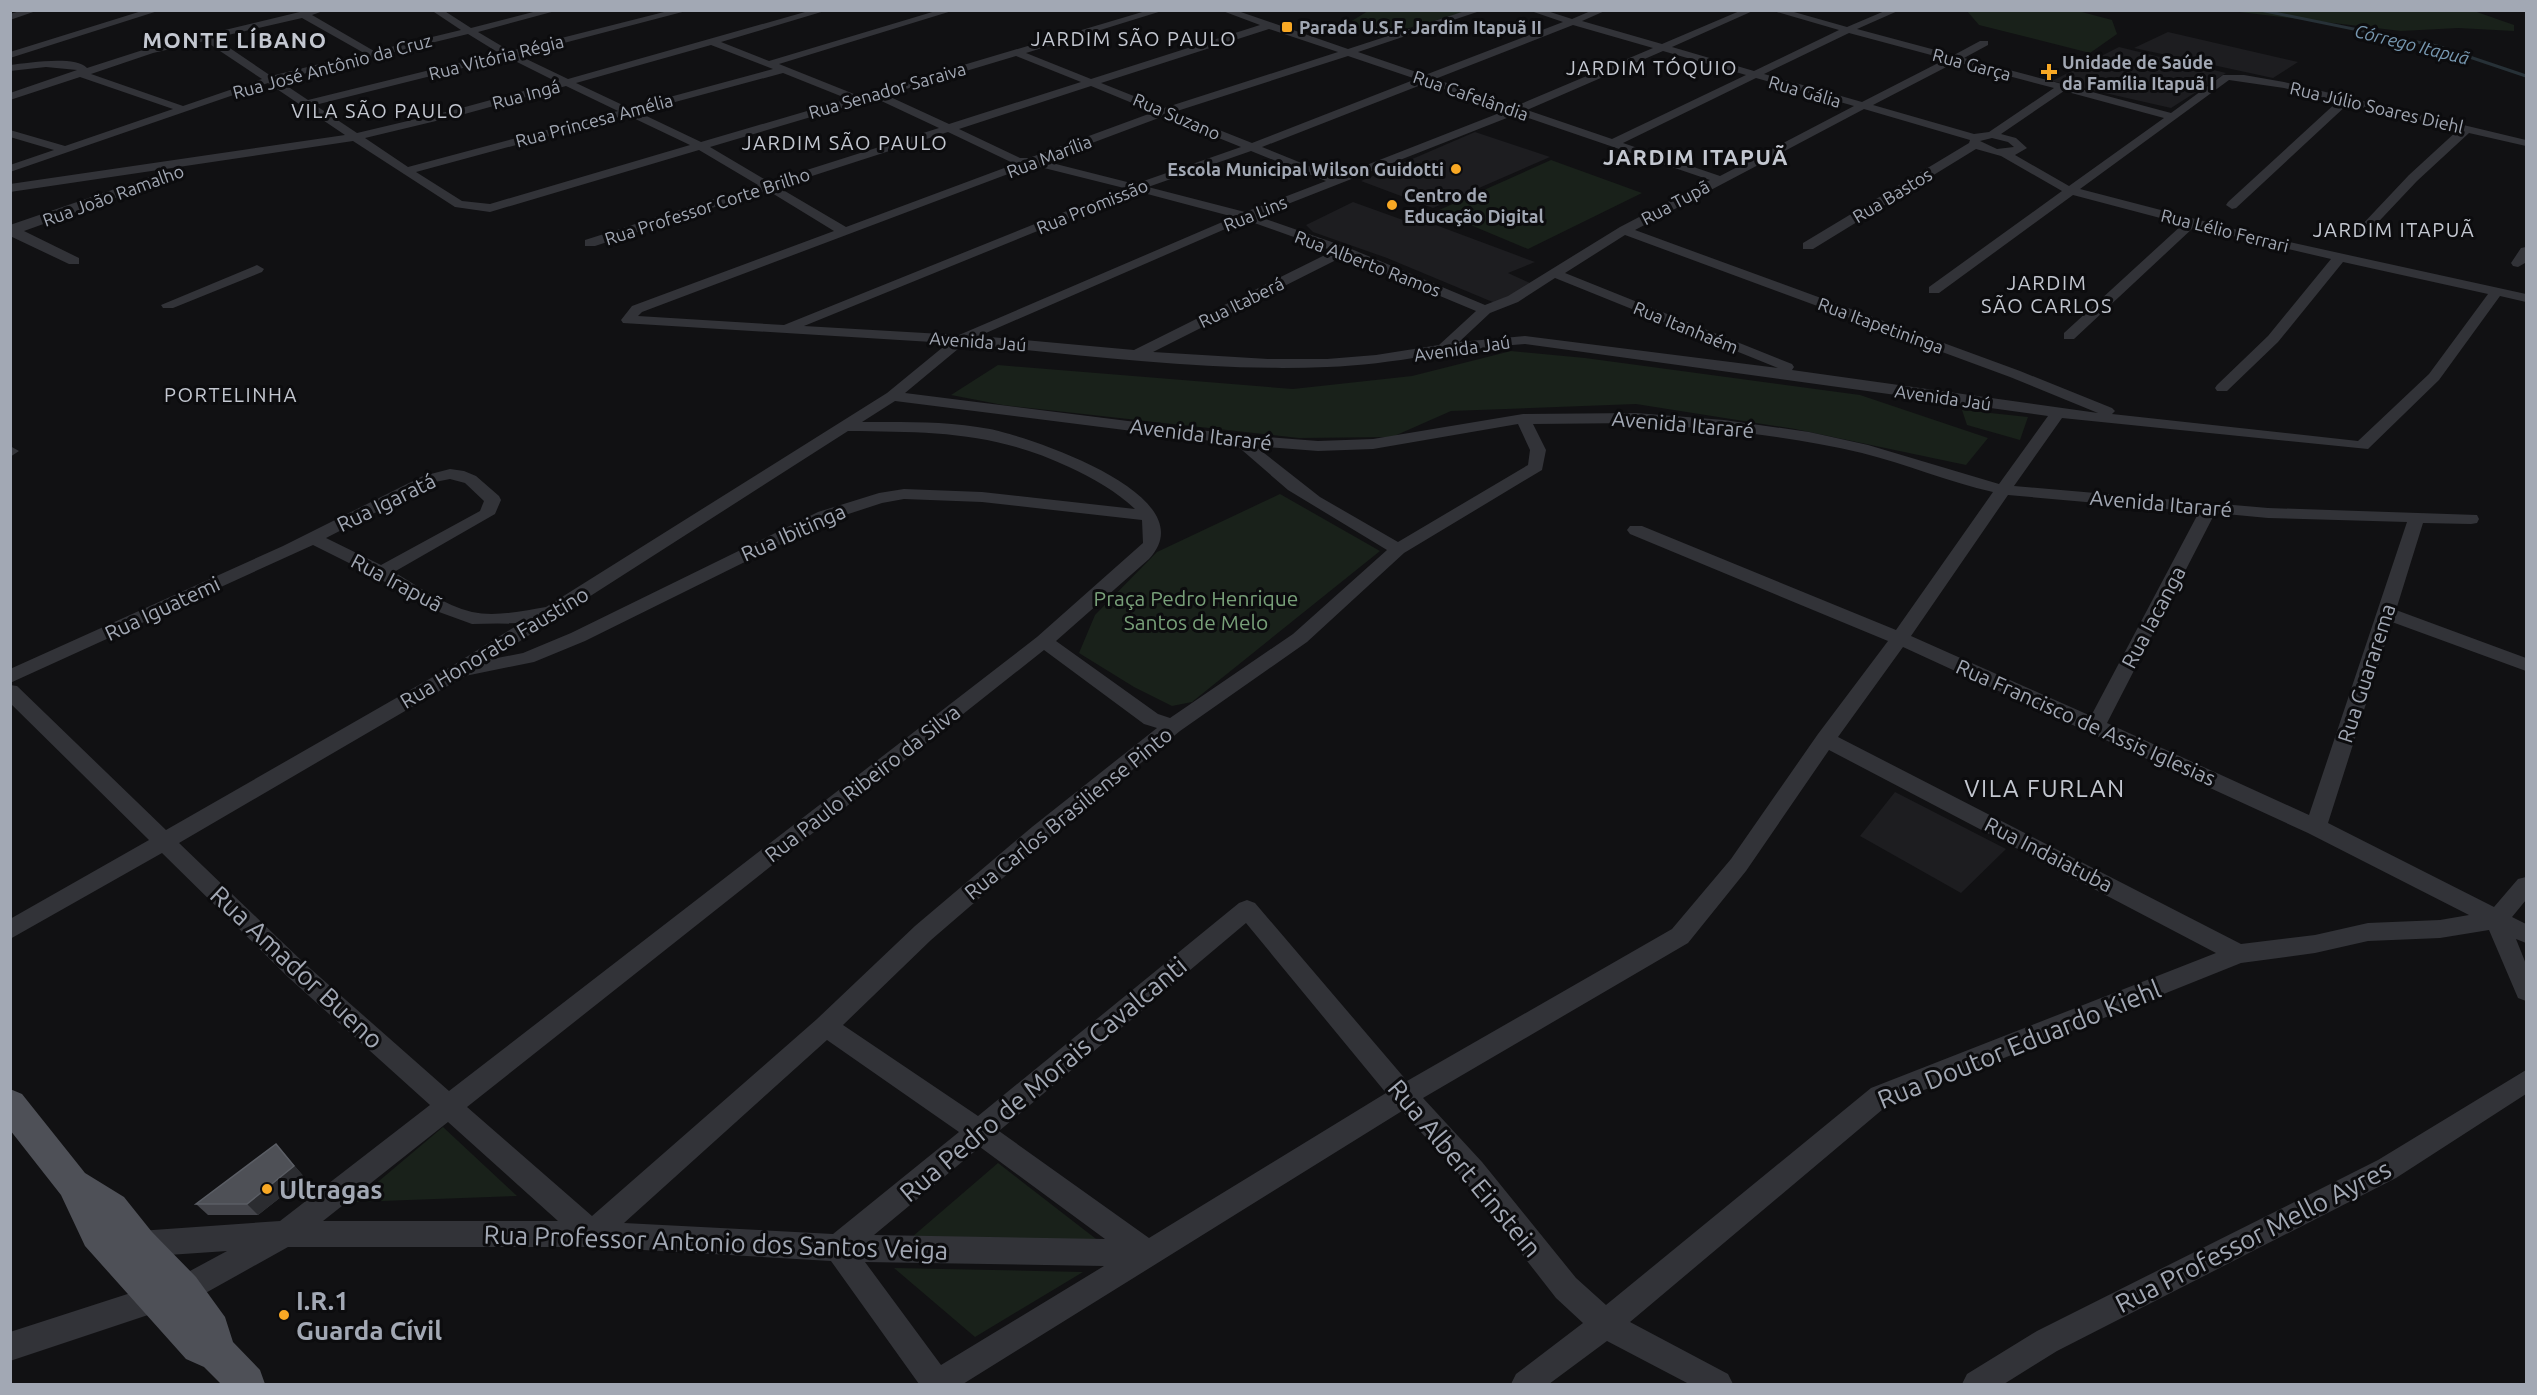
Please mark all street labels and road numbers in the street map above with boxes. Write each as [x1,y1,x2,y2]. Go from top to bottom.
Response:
street label: Rua José Antônio da Cruz [230,30,434,102]
street label: Rua Vitória Régia [426,31,566,83]
street label: Rua Garça [1931,44,2013,84]
street label: Rua Senador Saraiva [806,58,968,122]
street label: Rua Cafelândia [1411,66,1531,124]
street label: Rua Gália [1766,71,1844,111]
street label: Rua Ingá [490,75,562,113]
street label: Rua Júlio Soares Diehl [2288,77,2466,137]
street label: Rua Princesa Amélia [513,89,675,151]
street label: Rua Suzano [1130,89,1224,143]
street label: Rua Marília [1004,131,1094,181]
street label: Rua João Ramalho [40,160,186,230]
street label: Rua Professor Corte Brilho [602,163,812,249]
street label: Rua Bastos [1849,163,1935,226]
street label: Rua Promissão [1033,175,1151,237]
street label: Rua Tupã [1637,176,1713,228]
street label: Rua Lins [1220,191,1290,235]
street label: Rua Lélio Ferrari [2159,204,2291,256]
street label: Rua Alberto Ramos [1292,226,1444,300]
street label: Rua Itaberá [1195,273,1287,331]
street label: Rua Itapetininga [1815,293,1947,357]
street label: Rua Itanhaém [1631,297,1741,357]
street label: Avenida Jaú [929,328,1027,354]
street label: Avenida Jaú [1413,331,1511,365]
street label: Avenida Jaú [1894,380,1992,414]
street label: Avenida Itararé [1611,406,1755,442]
street label: Avenida Itararé [1129,413,1273,455]
street label: Rua Igaratá [333,468,439,536]
street label: Avenida Itararé [2089,485,2233,521]
street label: Rua Ibitinga [737,498,849,566]
street label: Rua Irapuã [347,548,447,616]
street label: Rua Iacanga [2116,562,2190,672]
street label: Rua Iguatemi [101,571,223,645]
street label: Rua Honorato Faustino [395,581,593,713]
street label: Rua Guararema [2332,601,2400,745]
street label: Rua Francisco de Assis Iglesias [1953,654,2219,790]
street label: Rua Paulo Ribeiro da Silva [760,699,964,867]
street label: Rua Carlos Brasiliense Pinto [959,722,1177,904]
street label: Rua Indaiatuba [1981,811,2117,897]
street label: Rua Amador Bueno [205,880,389,1054]
street label: Rua Pedro de Morais Cavalcanti [894,951,1192,1207]
street label: Rua Doutor Eduardo Kiehl [1873,974,2165,1114]
street label: Rua Albert Einstein [1382,1073,1548,1263]
street label: Rua Professor Mello Ayres [2110,1154,2396,1318]
street label: Rua Professor Antonio dos Santos Veiga [483,1219,949,1265]

